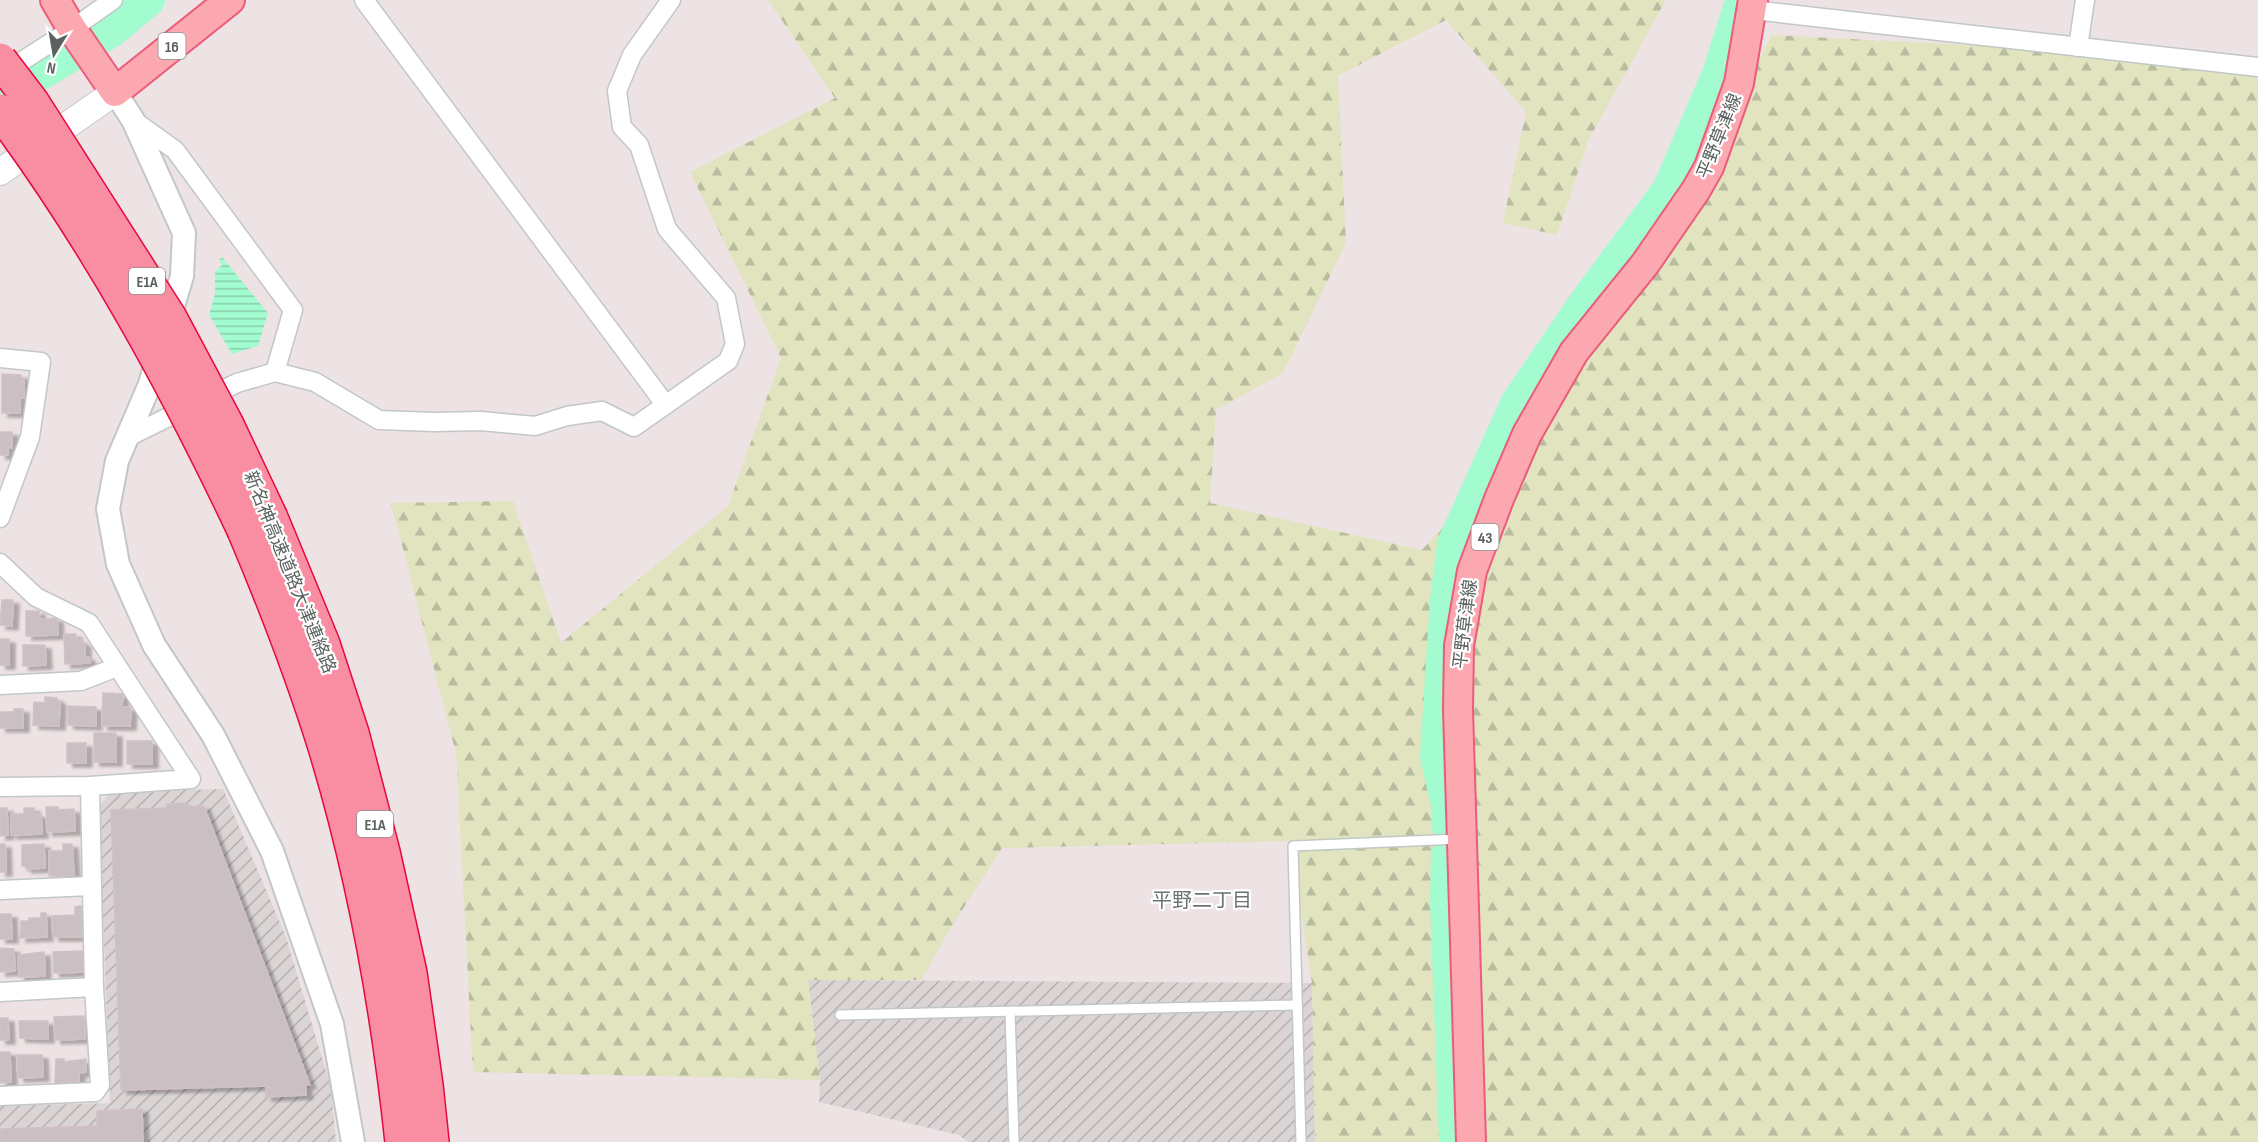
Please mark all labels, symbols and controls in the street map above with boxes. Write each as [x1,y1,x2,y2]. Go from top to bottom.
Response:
north arrow [24,24,84,84]
road number: 16 [158,33,186,59]
text: N [45,57,57,77]
street label: 平野草津線 [1693,91,1746,182]
road number: E1A [129,268,165,294]
street label: 新名神高速道路大津連絡路 [239,468,340,676]
road number: 43 [1472,524,1498,550]
street label: 平野草津線 [1450,578,1481,670]
road number: E1A [357,811,393,837]
district label: 平野二丁目 [1152,889,1252,913]

